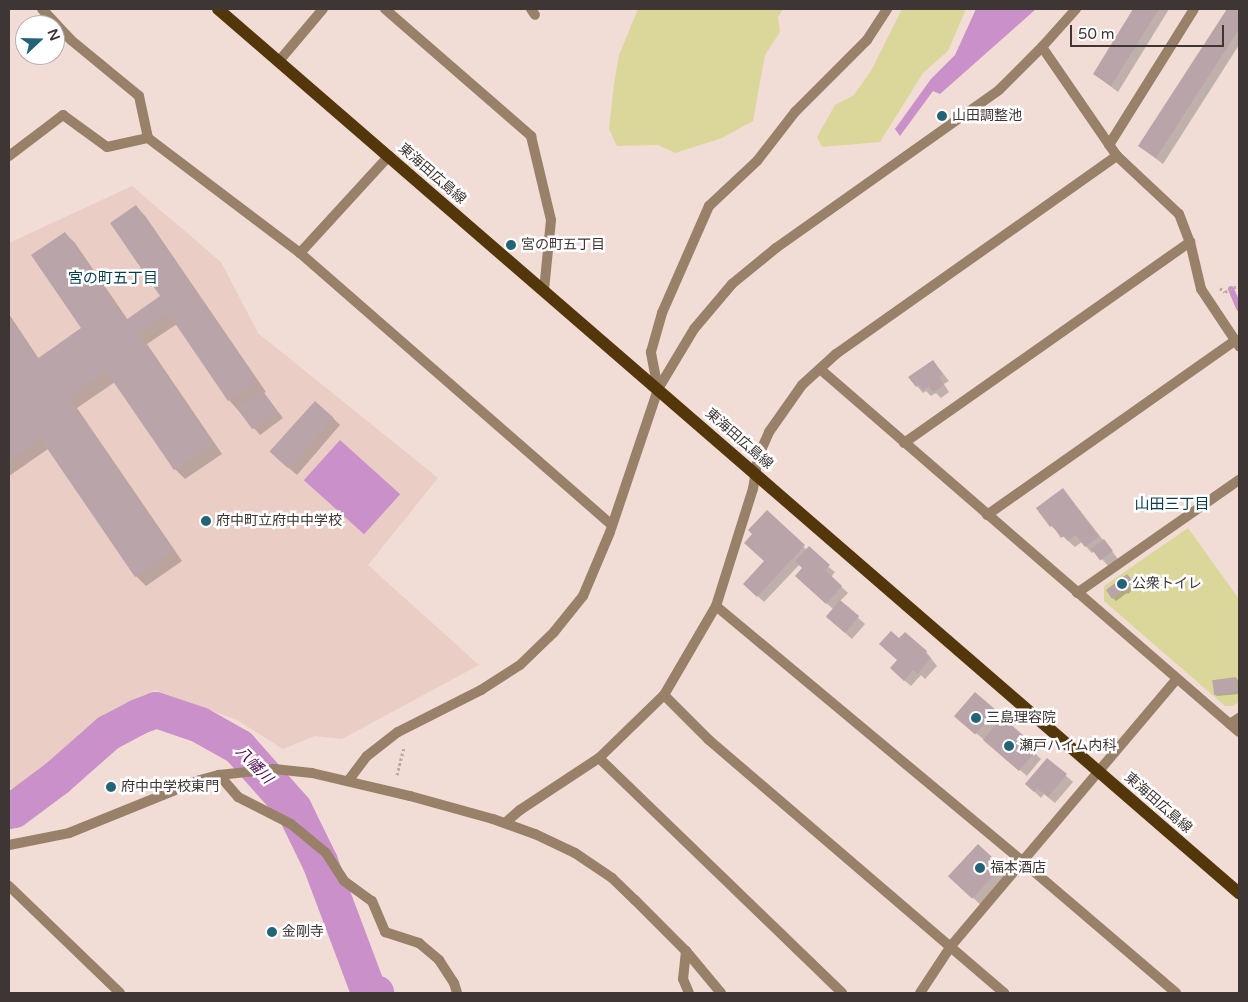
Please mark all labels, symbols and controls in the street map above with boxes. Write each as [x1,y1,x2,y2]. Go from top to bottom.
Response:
north arrow [15,15,65,65]
scale bar [1073,15,1227,47]
text: 50 m [1078,25,1115,43]
text: N [44,27,63,43]
place label: 山田調整池 [952,108,1022,124]
marker: 山田調整池 [936,110,948,122]
street label: 東海田広島線 [395,140,469,208]
place label: 宮の町五丁目 [521,237,605,253]
marker: 宮の町五丁目 [505,239,517,251]
district label: 宮の町五丁目 [68,270,158,288]
street label: 東海田広島線 [702,405,776,473]
district label: 山田三丁目 [1135,496,1209,514]
place label: 府中町立府中中学校 [216,513,342,529]
marker: 府中町立府中中学校 [200,515,212,527]
place label: 公衆トイレ [1132,576,1202,592]
marker: 公衆トイレ [1116,578,1128,590]
place label: 三島理容院 [986,710,1056,726]
marker: 三島理容院 [970,712,982,724]
place label: 瀬戸ハイム内科 [1019,738,1117,754]
marker: 瀬戸ハイム内科 [1003,740,1015,752]
water label: 八幡川 [232,743,276,787]
street label: 東海田広島線 [1121,769,1195,837]
place label: 府中中学校東門 [121,779,219,795]
marker: 府中中学校東門 [105,781,117,793]
place label: 福本酒店 [990,860,1046,876]
marker: 福本酒店 [974,862,986,874]
place label: 金剛寺 [282,924,324,940]
marker: 金剛寺 [266,926,278,938]

